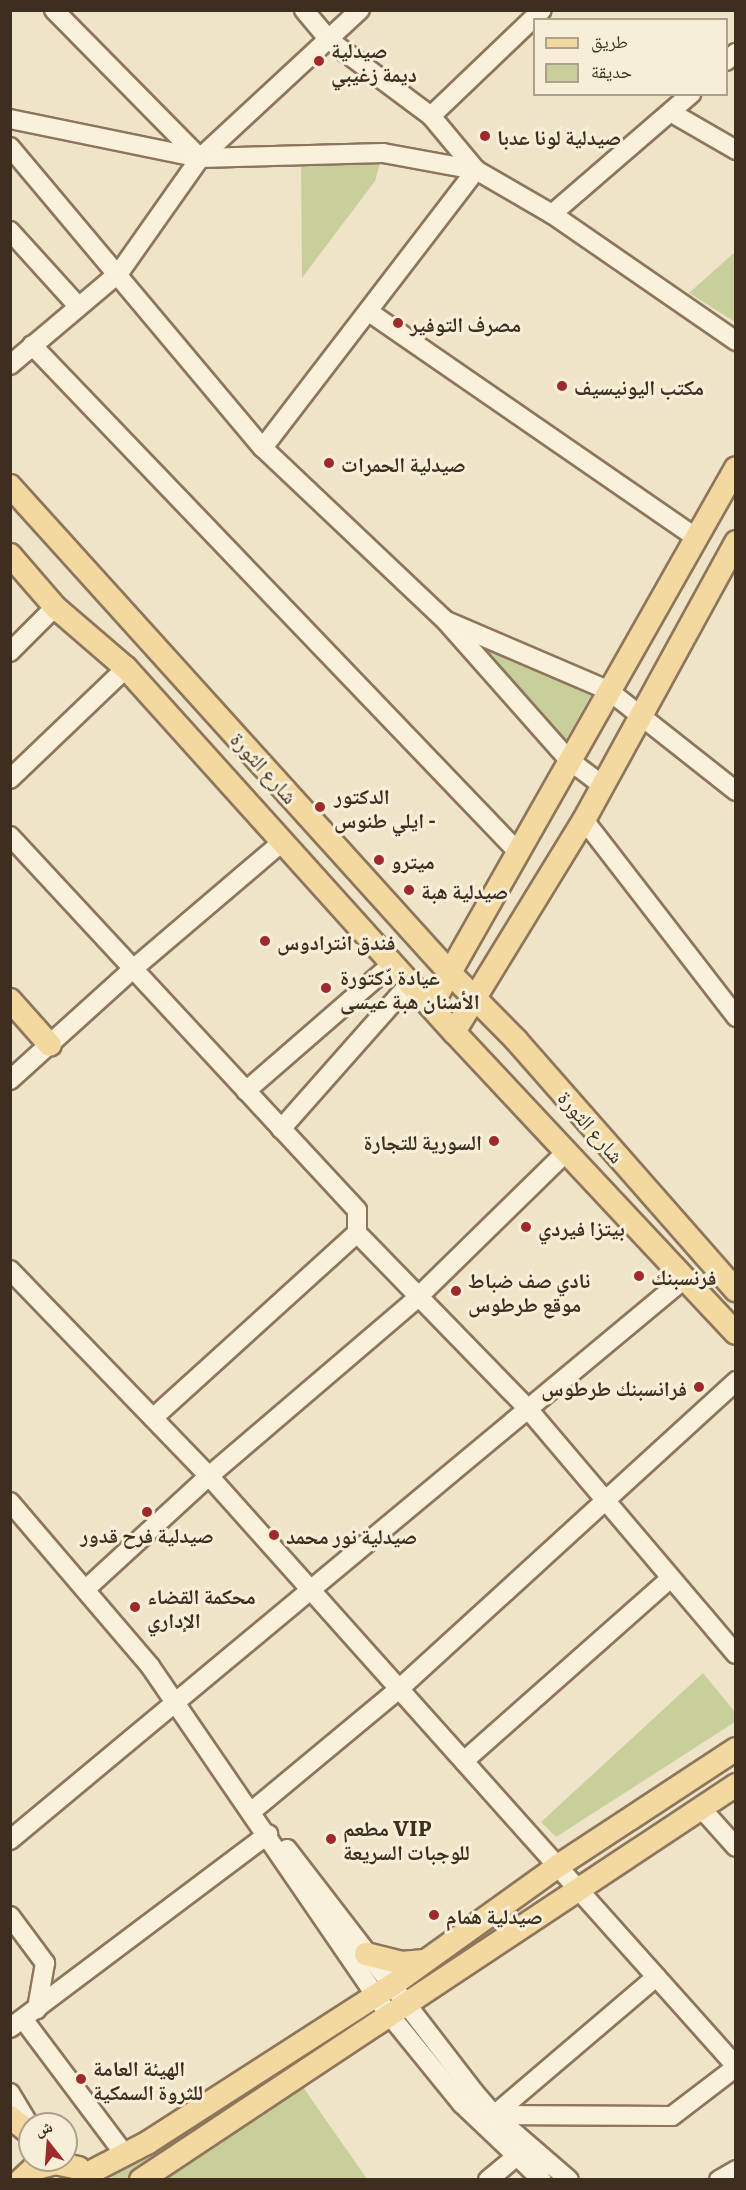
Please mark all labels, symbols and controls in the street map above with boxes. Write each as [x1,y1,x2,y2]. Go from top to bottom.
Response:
legend [533,18,728,96]
text: طريق [591,27,628,54]
place label: صيدلية ديمة زغيبي [331,36,417,86]
marker: صيدلية ديمة زغيبي [312,54,326,68]
text: حديقة [591,57,632,84]
place label: صيدلية لونا عدبا [497,123,621,149]
marker: صيدلية لونا عدبا [478,129,492,143]
place label: مصرف التوفير [410,310,521,336]
marker: مصرف التوفير [391,316,405,330]
place label: مكتب اليونيسيف [574,373,704,399]
marker: مكتب اليونيسيف [555,379,569,393]
place label: صيدلية الحمرات [341,450,466,476]
marker: صيدلية الحمرات [322,456,336,470]
street label: شارع الثورة [226,726,304,808]
place label: الدكتور ايلي طنوس - [334,782,436,832]
marker: الدكتور ايلي طنوس - [311,798,329,816]
place label: ميترو [391,847,435,873]
marker: ميترو [372,853,386,867]
place label: صيدلية هبة [421,877,508,903]
marker: صيدلية هبة [402,883,416,897]
place label: فندق انترادوس [277,928,396,954]
marker: فندق انترادوس [258,934,272,948]
place label: عيادة دّكتورة الأسنان هبة عيسى [340,963,480,1013]
marker: عيادة دّكتورة الأسنان هبة عيسى [317,979,335,997]
street label: شارع الثورة [554,1085,630,1167]
place label: السورية للتجارة [364,1128,482,1154]
marker: السورية للتجارة [487,1134,501,1148]
place label: بيتزا فيردي [538,1214,625,1240]
marker: بيتزا فيردي [519,1220,533,1234]
place label: فرنسبنك [651,1263,717,1289]
place label: نادي صف ضباط موقع طرطوس [468,1266,590,1316]
marker: فرنسبنك [632,1269,646,1283]
marker: نادي صف ضباط موقع طرطوس [449,1284,463,1298]
place label: فرانسبنك طرطوس [541,1374,687,1400]
marker: فرانسبنك طرطوس [692,1380,706,1394]
marker: صيدلية فرح قدور [140,1505,154,1519]
place label: صيدلية فرح قدور [80,1521,214,1547]
place label: صيدلية نور محمد [286,1522,417,1548]
marker: صيدلية نور محمد [267,1528,281,1542]
place label: محكمة القضاء الإداري [147,1582,256,1632]
marker: محكمة القضاء الإداري [128,1600,142,1614]
place label: مطعم VIP للوجبات السريعة [343,1814,470,1864]
marker: مطعم VIP للوجبات السريعة [324,1832,338,1846]
place label: صيدلية همام [446,1902,543,1928]
marker: صيدلية همام [427,1908,441,1922]
place label: الهيئة العامة للثروة السمكية [93,2054,203,2104]
marker: الهيئة العامة للثروة السمكية [74,2072,88,2086]
north arrow [18,2112,78,2172]
text: ش [32,2113,55,2141]

